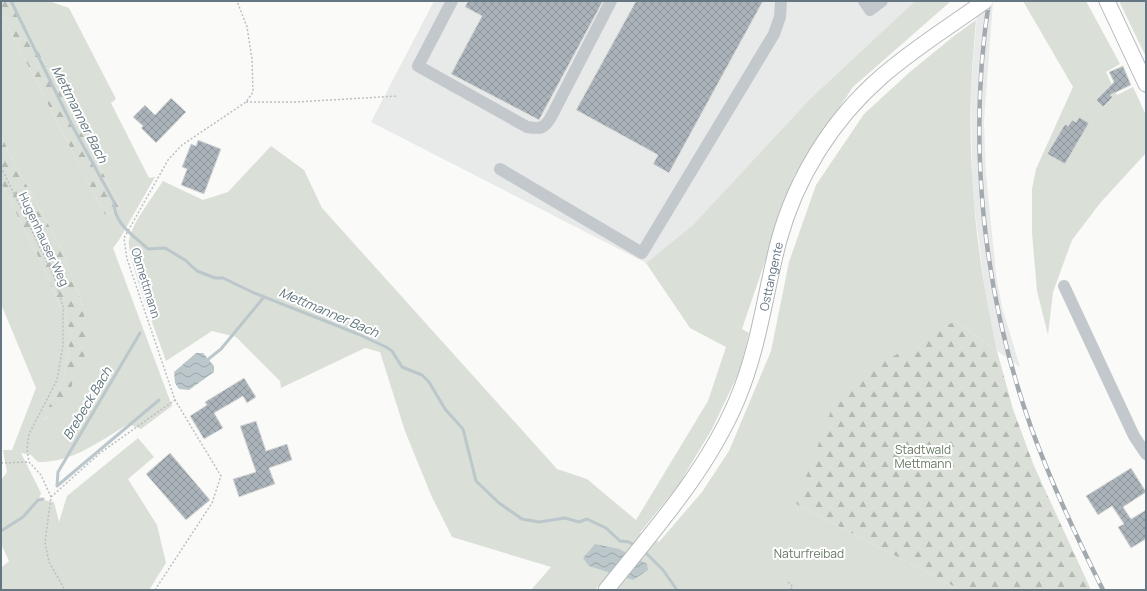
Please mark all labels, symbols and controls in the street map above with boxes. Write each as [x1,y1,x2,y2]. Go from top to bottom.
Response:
water label: Mettmanner Bach [48,62,113,167]
street label: Hugenhauser Weg [15,189,73,289]
street label: Osttangente [755,240,787,312]
street label: Obmettmann [127,246,165,320]
water label: Mettmanner Bach [276,283,383,342]
water label: Brebeck Bach [58,362,116,443]
park label: Stadtwald Mettmann [894,441,952,472]
park label: Naturfreibad [774,545,844,562]

